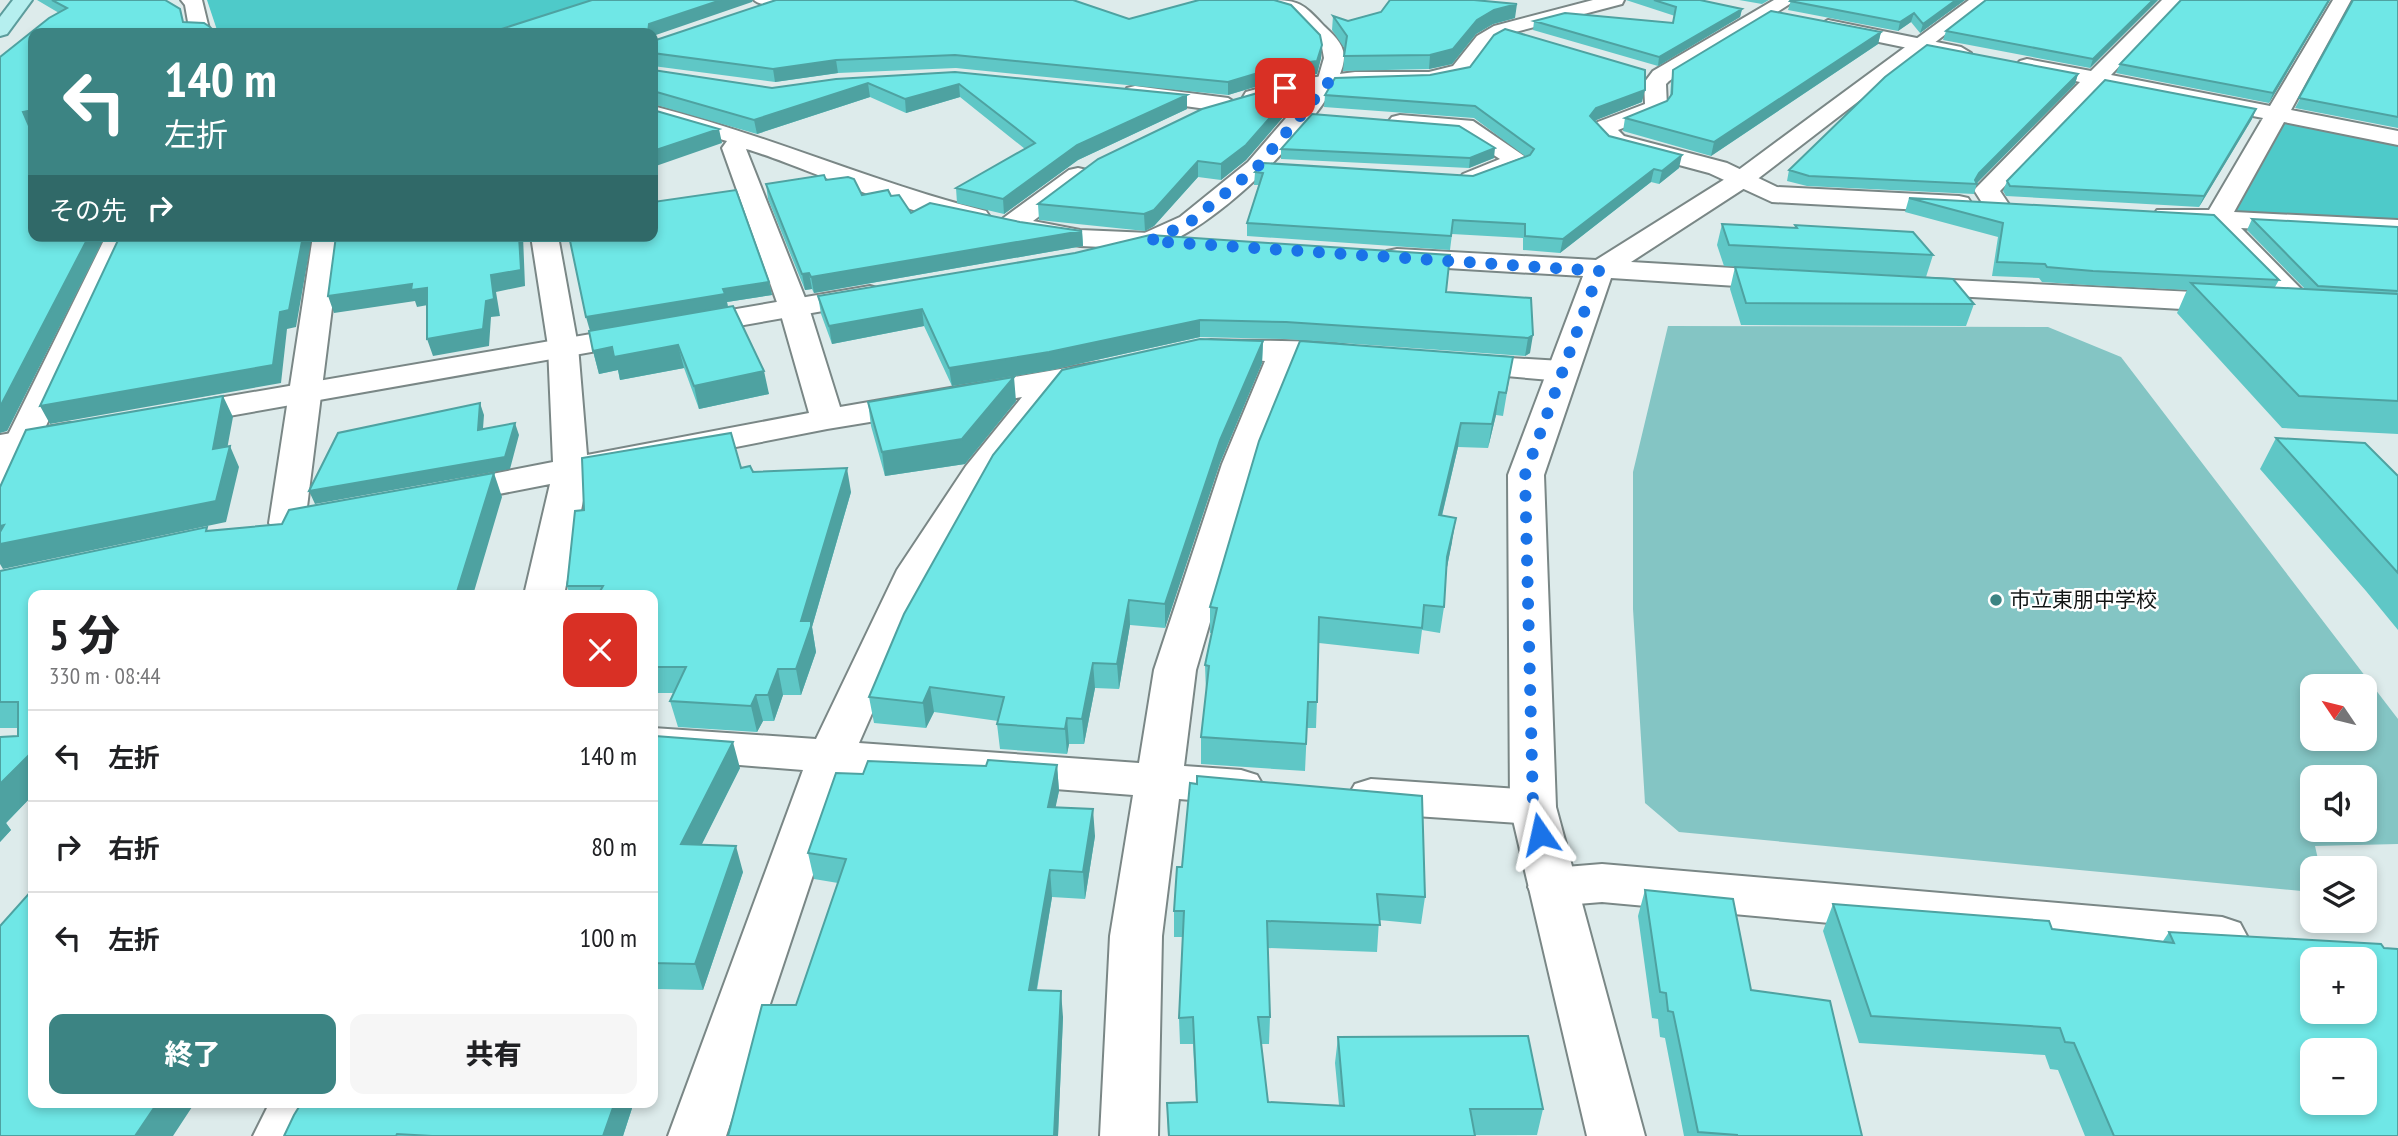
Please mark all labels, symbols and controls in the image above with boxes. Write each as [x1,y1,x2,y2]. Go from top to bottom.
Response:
text: 140 m [164,47,277,111]
icon: left [49,56,140,147]
pin [1255,58,1315,118]
icon: arrive [1266,69,1304,107]
text: 左折 [164,113,228,155]
icon: right [141,189,179,227]
text: その先 [49,194,127,227]
place label: 市立東朋中学校 [2010,586,2157,613]
marker: 市立東朋中学校 [1988,592,2004,608]
text: 5 分 [49,607,120,662]
button: close [563,613,637,687]
text: 330 m · 08:44 [49,661,161,690]
north arrow [2300,674,2376,751]
map controls [2300,674,2377,1115]
icon: left [49,737,87,775]
text: 140 m [579,739,637,772]
text: 左折 [108,741,160,774]
button: sound [2300,765,2377,842]
position arrow [1503,797,1577,871]
icon: right [49,828,87,866]
text: 80 m [591,830,637,863]
text: 右折 [108,832,160,865]
button: layers [2300,856,2377,933]
icon: left [49,919,87,957]
text: 100 m [579,921,637,954]
text: 左折 [108,923,160,956]
button: + [2300,947,2377,1024]
button: 終了 [49,1014,336,1094]
button: 共有 [350,1014,637,1094]
button: − [2300,1038,2377,1115]

